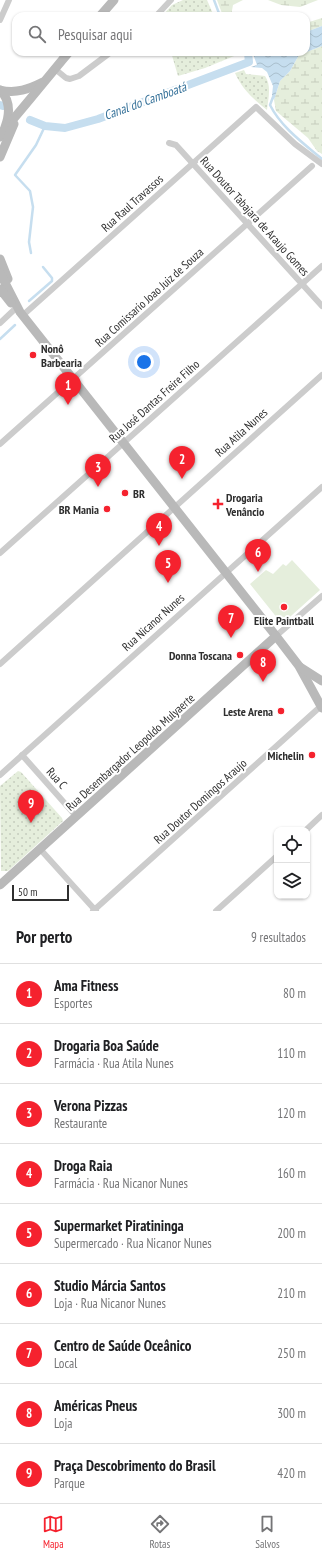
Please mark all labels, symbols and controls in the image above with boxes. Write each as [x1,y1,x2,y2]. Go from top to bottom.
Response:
search box [12,12,310,56]
icon: search [26,23,48,45]
text: Pesquisar aqui [58,25,132,44]
water label: Canal do Camboatá [102,78,189,124]
street label: Rua Doutor Tabajara de Araujo Gomes [197,153,313,279]
street label: Rua Raul Travassos [98,171,166,235]
street label: Rua Comissario Joao Juiz de Souza [92,244,206,350]
place label: Nonô Barbearia [41,341,82,370]
marker: Nonô Barbearia [28,350,38,360]
your location [134,352,154,372]
street label: Rua José Dantas Freire Filho [106,356,202,446]
pin: 1 [55,372,81,405]
street label: Rua Atila Nunes [212,405,270,459]
pin: 2 [169,446,195,479]
pin: 3 [85,454,111,487]
place label: BR [133,486,145,501]
marker: BR [120,488,130,498]
place label: Drogaria Venâncio [225,490,265,519]
marker: Drogaria Venâncio [213,499,223,509]
place label: BR Mania [59,502,99,517]
marker: BR Mania [102,504,112,514]
pin: 4 [146,513,172,546]
pin: 6 [245,539,271,572]
pin: 5 [155,550,181,583]
street label: Rua Nicanor Nunes [119,590,187,654]
marker: Elite Paintball [279,602,289,612]
pin: 7 [218,605,244,638]
place label: Elite Paintball [254,613,314,628]
place label: Donna Toscana [169,648,232,663]
pin: 8 [250,649,276,682]
marker: Donna Toscana [235,650,245,660]
street label: Rua Desembargador Leopoldo Mulyaerte [62,690,198,814]
place label: Leste Arena [223,704,273,719]
marker: Leste Arena [276,706,286,716]
place label: Michelin [268,748,304,763]
marker: Michelin [307,750,317,760]
street label: Rua Doutor Domingos Araujo [150,755,250,847]
street label: Rua C [43,764,71,792]
pin: 9 [18,790,44,823]
map controls [274,827,310,899]
button: locate [274,827,310,863]
button: layers [274,863,310,899]
scale bar [12,883,69,902]
text: 50 m [18,885,37,899]
text: Por perto [16,926,72,948]
text: 9 resultados [251,929,306,946]
text: Ama Fitness [54,976,118,995]
text: 1 [26,985,32,1002]
text: 80 m [283,985,306,1002]
text: Esportes [54,995,92,1012]
text: Drogaria Boa Saúde [54,1036,159,1055]
text: 2 [26,1045,32,1062]
text: 110 m [277,1045,306,1062]
text: Farmácia · Rua Atila Nunes [54,1055,174,1072]
text: Verona Pizzas [54,1096,128,1115]
text: 3 [26,1105,32,1122]
text: 120 m [277,1105,306,1122]
text: Restaurante [54,1115,107,1132]
text: Droga Raia [54,1156,112,1175]
text: 4 [26,1165,32,1182]
text: 160 m [277,1165,306,1182]
text: Farmácia · Rua Nicanor Nunes [54,1175,188,1192]
text: Supermarket Piratininga [54,1216,184,1235]
text: 5 [26,1225,32,1242]
text: 200 m [277,1225,306,1242]
text: Supermercado · Rua Nicanor Nunes [54,1235,212,1252]
text: Studio Márcia Santos [54,1276,166,1295]
text: 6 [26,1285,32,1302]
text: 210 m [277,1285,306,1302]
text: Loja · Rua Nicanor Nunes [54,1295,166,1312]
text: Centro de Saúde Oceânico [54,1336,192,1355]
text: 7 [26,1345,32,1362]
text: 250 m [277,1345,306,1362]
text: Local [54,1355,77,1372]
text: Américas Pneus [54,1396,137,1415]
text: 8 [26,1405,32,1422]
text: 300 m [277,1405,306,1422]
text: Loja [54,1415,72,1432]
text: Praça Descobrimento do Brasil [54,1456,216,1475]
text: 9 [26,1465,32,1482]
text: 420 m [277,1465,306,1482]
text: Parque [54,1475,85,1492]
tab: Mapa [42,1513,64,1551]
tab: Rotas [149,1513,171,1551]
tab: Salvos [255,1513,280,1551]

